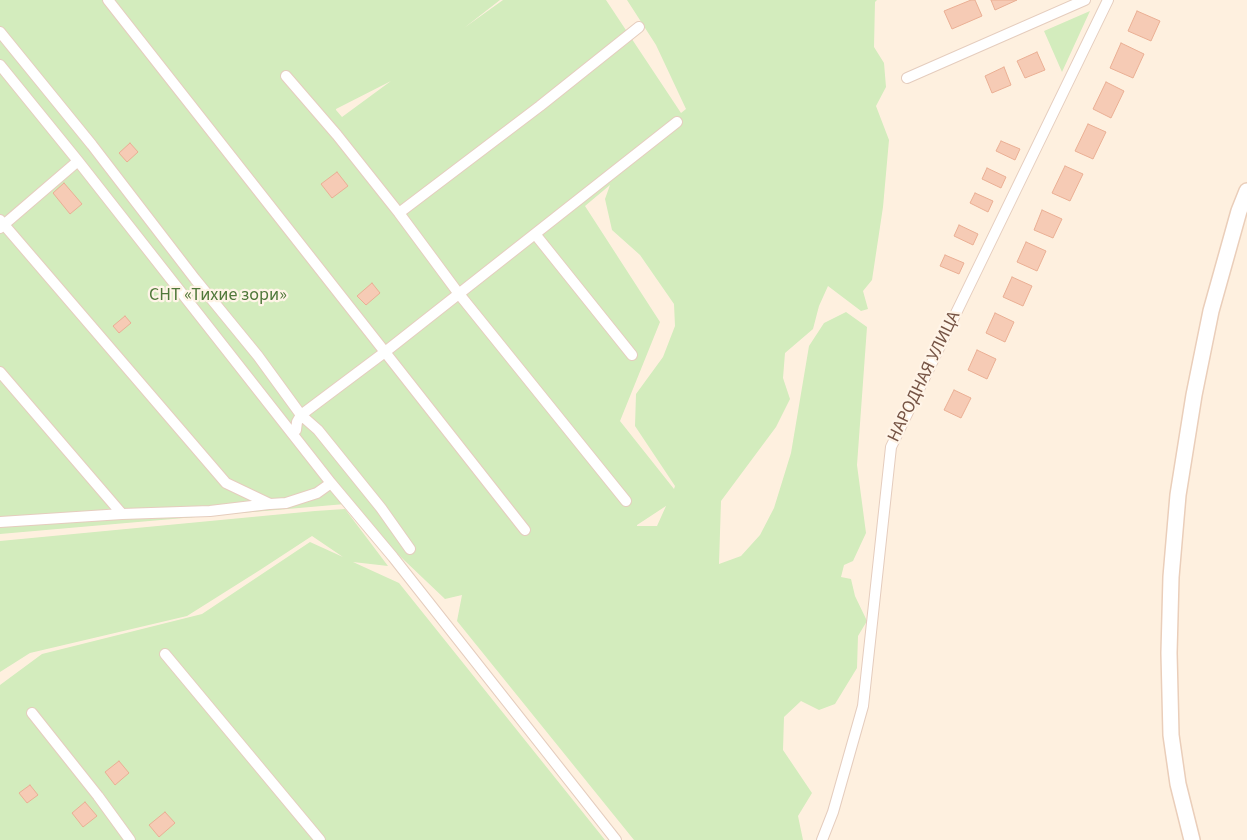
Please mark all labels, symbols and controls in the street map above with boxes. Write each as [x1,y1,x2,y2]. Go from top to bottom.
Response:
park label: СНТ «Тихие зори» [149,285,287,307]
street label: НАРОДНАЯ УЛИЦА [884,308,966,446]

